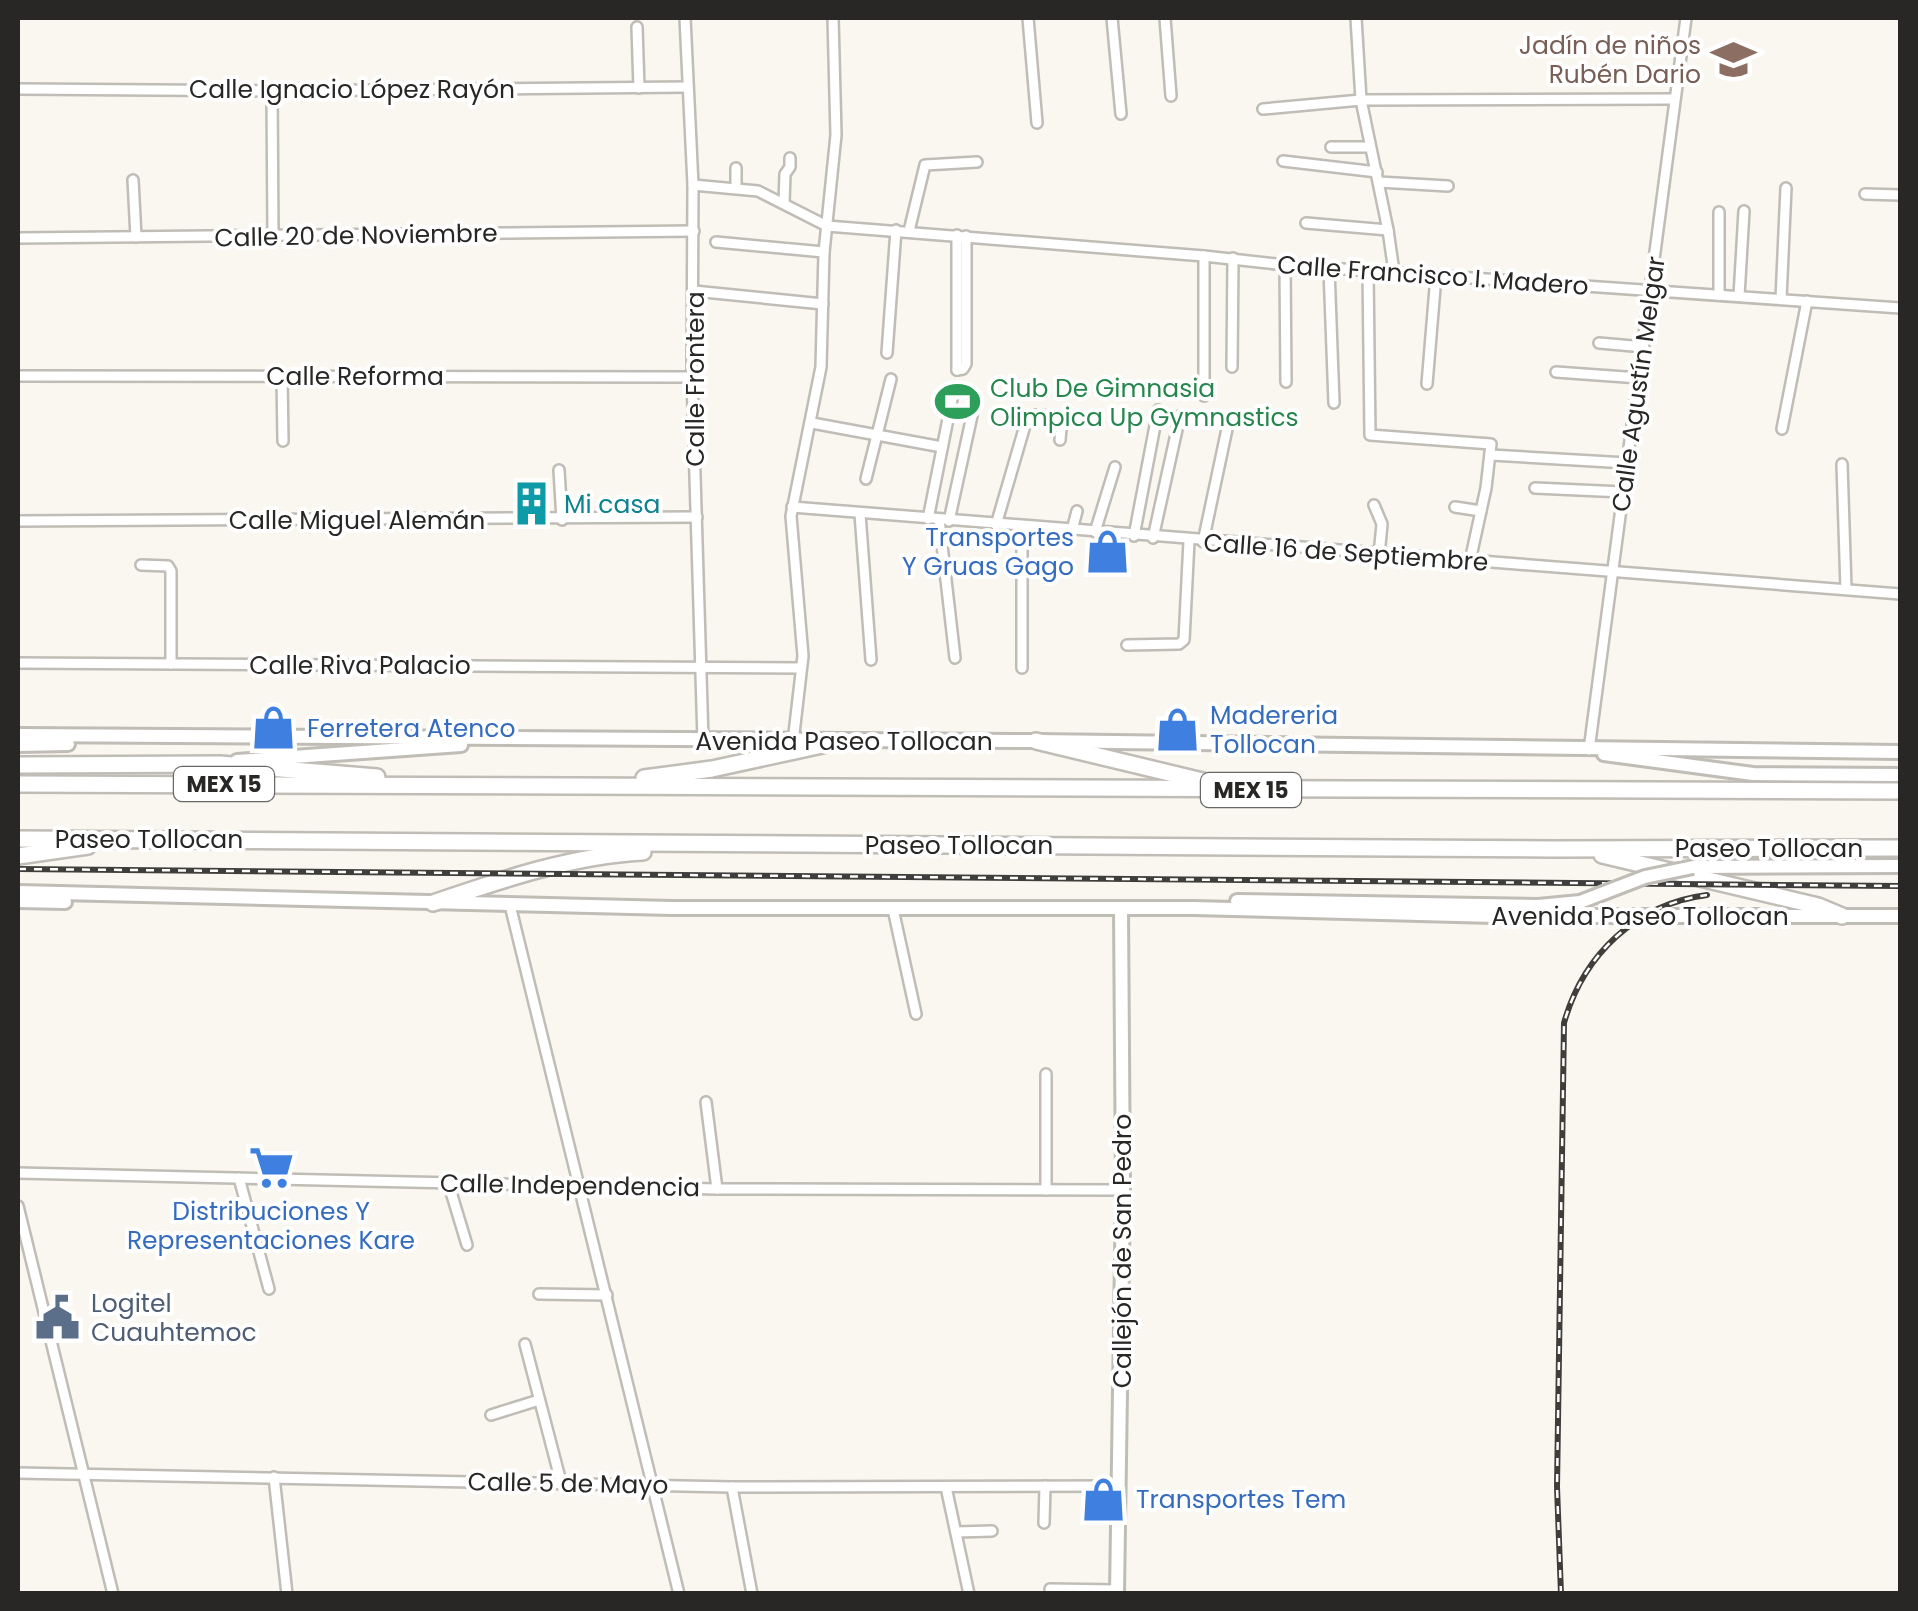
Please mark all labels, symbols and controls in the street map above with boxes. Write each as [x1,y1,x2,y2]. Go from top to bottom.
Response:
place label: Jadín de niños Rubén Dario [1519,28,1701,92]
school or university icon: Jadín de niños Rubén Dario [1710,35,1758,83]
street label: Calle Ignacio López Rayón [189,72,515,107]
street label: Calle 20 de Noviembre [214,216,498,255]
street label: Calle Francisco I. Madero [1276,247,1590,304]
street label: Calle Agustín Melgar [1603,254,1674,514]
street label: Calle Frontera [678,291,713,467]
street label: Calle Reforma [266,359,444,394]
place label: Club De Gimnasia Olimpica Up Gymnastics [990,371,1299,435]
sports icon: Club De Gimnasia Olimpica Up Gymnastics [933,378,981,426]
building icon: Mi casa [507,480,555,528]
place label: Mi casa [564,487,660,522]
street label: Calle Miguel Alemán [229,503,485,538]
place label: Transportes Y Gruas Gago [902,520,1074,584]
street label: Calle 16 de Septiembre [1202,525,1490,580]
shop icon: Transportes Y Gruas Gago [1083,527,1131,575]
street label: Calle Riva Palacio [249,648,471,683]
place label: Madereria Tollocan [1210,698,1338,762]
shop icon: Ferretera Atenco [250,704,298,752]
shop icon: Madereria Tollocan [1153,705,1201,753]
place label: Ferretera Atenco [307,711,515,746]
street label: Avenida Paseo Tollocan [695,724,993,759]
road number: MEX 15 [174,767,274,801]
road number: MEX 15 [1201,773,1301,807]
street label: Paseo Tollocan [55,822,243,857]
street label: Paseo Tollocan [865,828,1053,863]
street label: Paseo Tollocan [1675,831,1863,866]
street label: Avenida Paseo Tollocan [1491,899,1789,934]
street label: Callejón de San Pedro [1105,1114,1140,1388]
supermarket icon: Distribuciones Y Representaciones Kare [247,1143,295,1191]
street label: Calle Independencia [440,1166,700,1205]
place label: Distribuciones Y Representaciones Kare [127,1194,415,1258]
place label: Logitel Cuauhtemoc [91,1286,257,1350]
public building icon: Logitel Cuauhtemoc [34,1293,82,1341]
street label: Calle 5 de Mayo [467,1464,669,1503]
shop icon: Transportes Tem [1079,1475,1127,1523]
place label: Transportes Tem [1136,1482,1346,1517]

